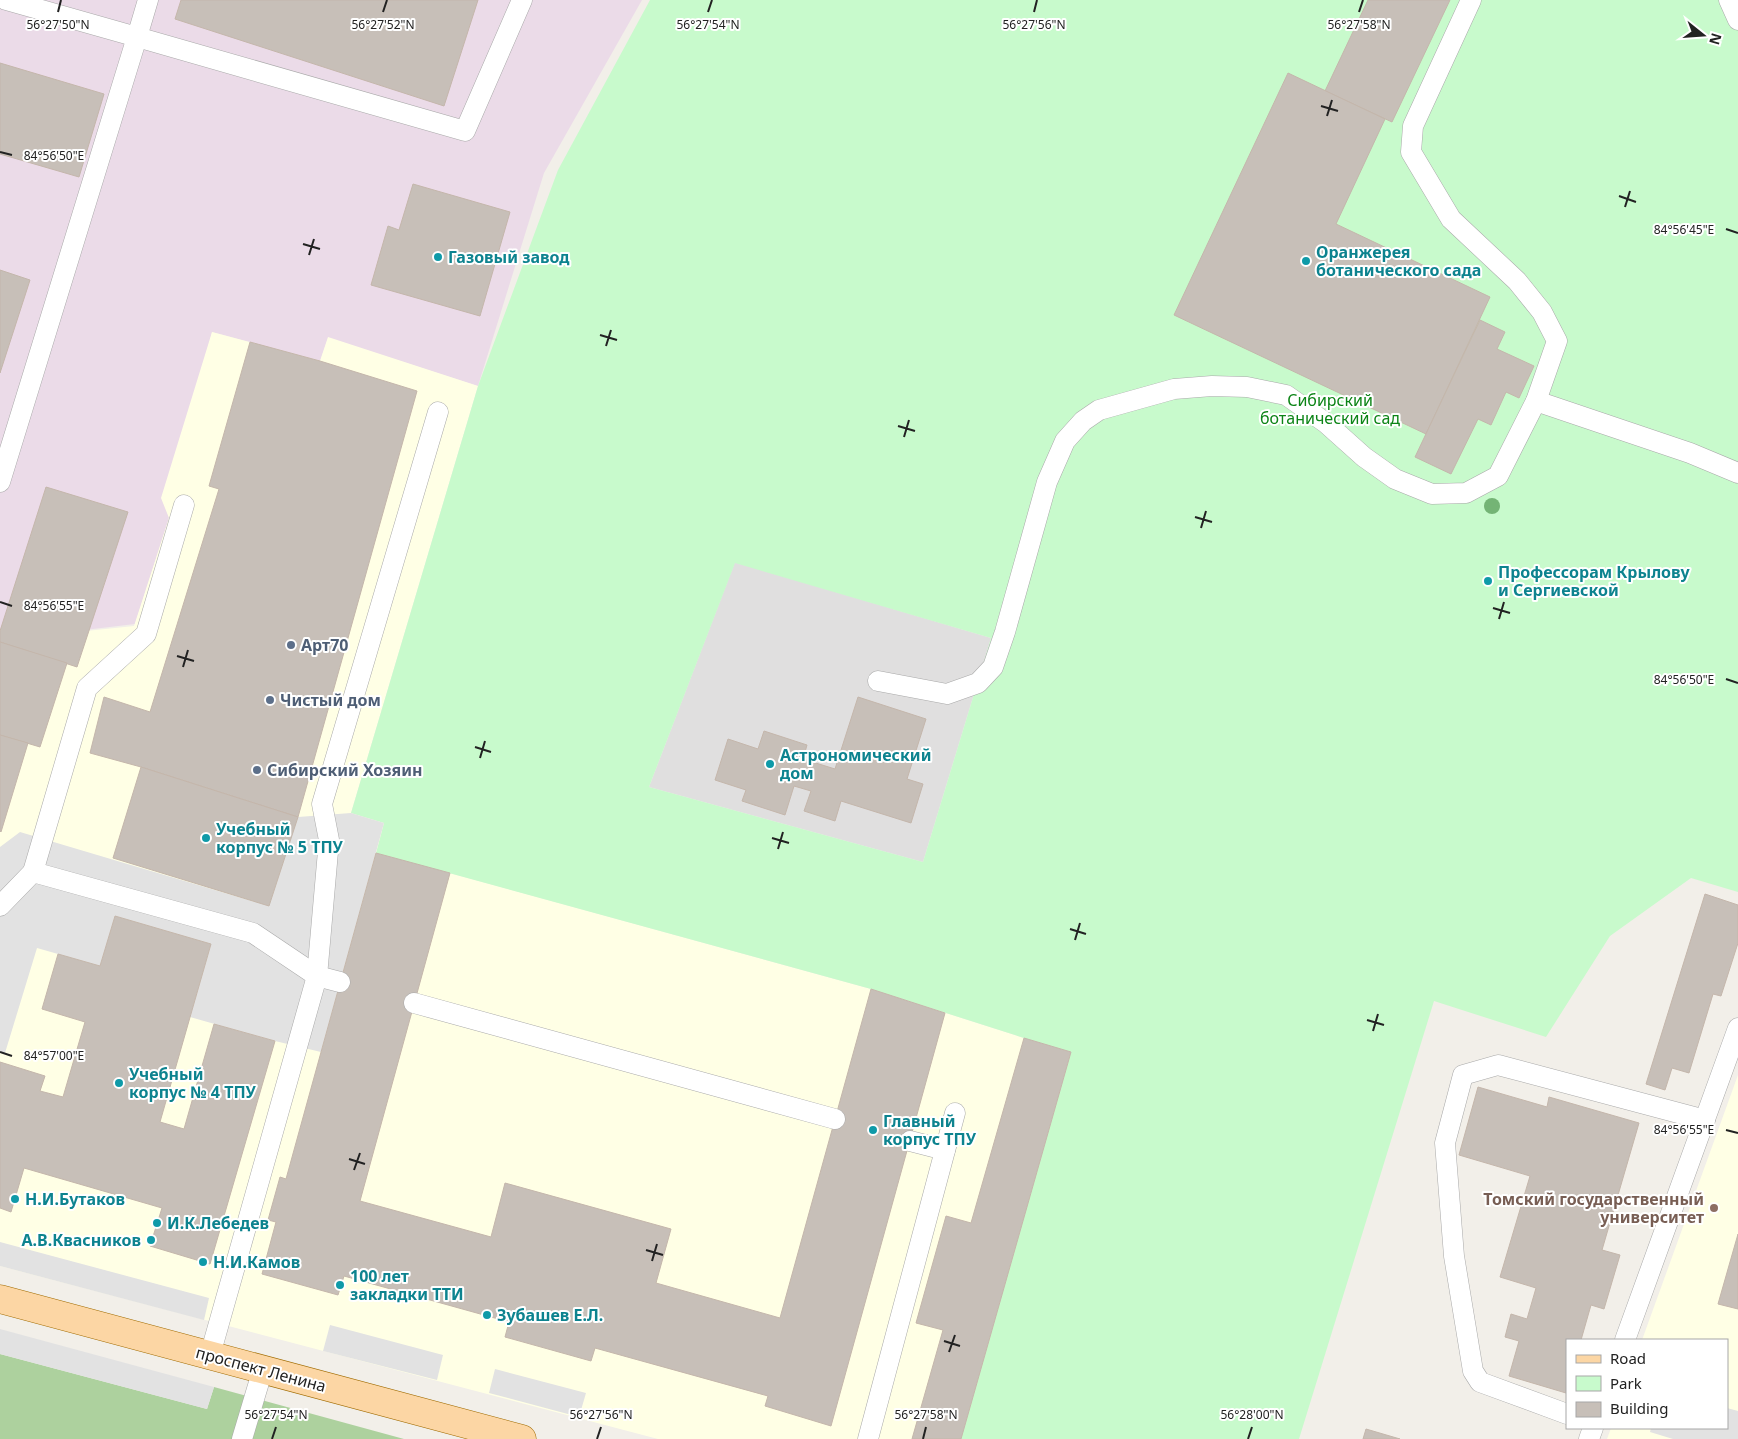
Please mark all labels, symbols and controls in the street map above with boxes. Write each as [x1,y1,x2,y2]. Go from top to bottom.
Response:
north arrow [1678,10,1728,60]
text: 56°27'50"N [26,16,90,33]
text: 56°27'52"N [351,16,415,33]
text: 56°27'54"N [676,16,740,33]
text: 56°27'56"N [1002,16,1066,33]
text: 56°27'58"N [1327,16,1391,33]
text: N [1705,31,1727,47]
text: 84°56'50"E [24,147,84,164]
text: 84°56'45"E [1654,221,1714,238]
place label: Оранжерея ботанического сада [1316,241,1481,281]
place label: Газовый завод [448,246,570,268]
marker: Газовый завод [432,251,444,263]
marker: Оранжерея ботанического сада [1300,255,1312,267]
park label: Сибирский ботанический сад [1260,389,1400,429]
place label: Профессорам Крылову и Сергиевской [1498,561,1690,601]
marker: Профессорам Крылову и Сергиевской [1482,575,1494,587]
text: 84°56'55"E [24,597,84,614]
place label: Арт70 [301,634,348,656]
marker: Арт70 [285,639,297,651]
text: 84°56'50"E [1654,671,1714,688]
place label: Чистый дом [280,689,381,711]
marker: Чистый дом [264,694,276,706]
place label: Астрономический дом [780,744,931,784]
marker: Астрономический дом [764,758,776,770]
place label: Сибирский Хозяин [267,759,423,781]
marker: Сибирский Хозяин [251,764,263,776]
place label: Учебный корпус № 5 ТПУ [216,818,344,858]
marker: Учебный корпус № 5 ТПУ [200,832,212,844]
text: 84°57'00"E [24,1047,84,1064]
place label: Учебный корпус № 4 ТПУ [129,1063,257,1103]
marker: Учебный корпус № 4 ТПУ [113,1077,125,1089]
place label: Главный корпус ТПУ [883,1110,977,1150]
text: 84°56'55"E [1654,1121,1714,1138]
marker: Главный корпус ТПУ [867,1124,879,1136]
place label: Н.И.Бутаков [25,1188,125,1210]
place label: Томский государственный университет [1483,1188,1704,1228]
marker: Н.И.Бутаков [9,1193,21,1205]
marker: Томский государственный университет [1708,1202,1720,1214]
place label: И.К.Лебедев [167,1212,269,1234]
marker: И.К.Лебедев [151,1217,163,1229]
place label: А.В.Квасников [22,1229,141,1251]
marker: А.В.Квасников [145,1234,157,1246]
place label: Н.И.Камов [213,1251,300,1273]
marker: Н.И.Камов [197,1256,209,1268]
place label: 100 лет закладки ТТИ [350,1265,464,1305]
marker: 100 лет закладки ТТИ [334,1279,346,1291]
place label: Зубашев Е.Л. [497,1304,603,1326]
marker: Зубашев Е.Л. [481,1309,493,1321]
legend [1566,1339,1728,1429]
street label: проспект Ленина [193,1341,329,1397]
text: Road [1610,1348,1646,1368]
text: Park [1610,1373,1642,1393]
text: Building [1610,1398,1668,1418]
text: 56°27'54"N [244,1406,308,1423]
text: 56°27'56"N [569,1406,633,1423]
text: 56°27'58"N [894,1406,958,1423]
text: 56°28'00"N [1220,1406,1284,1423]

